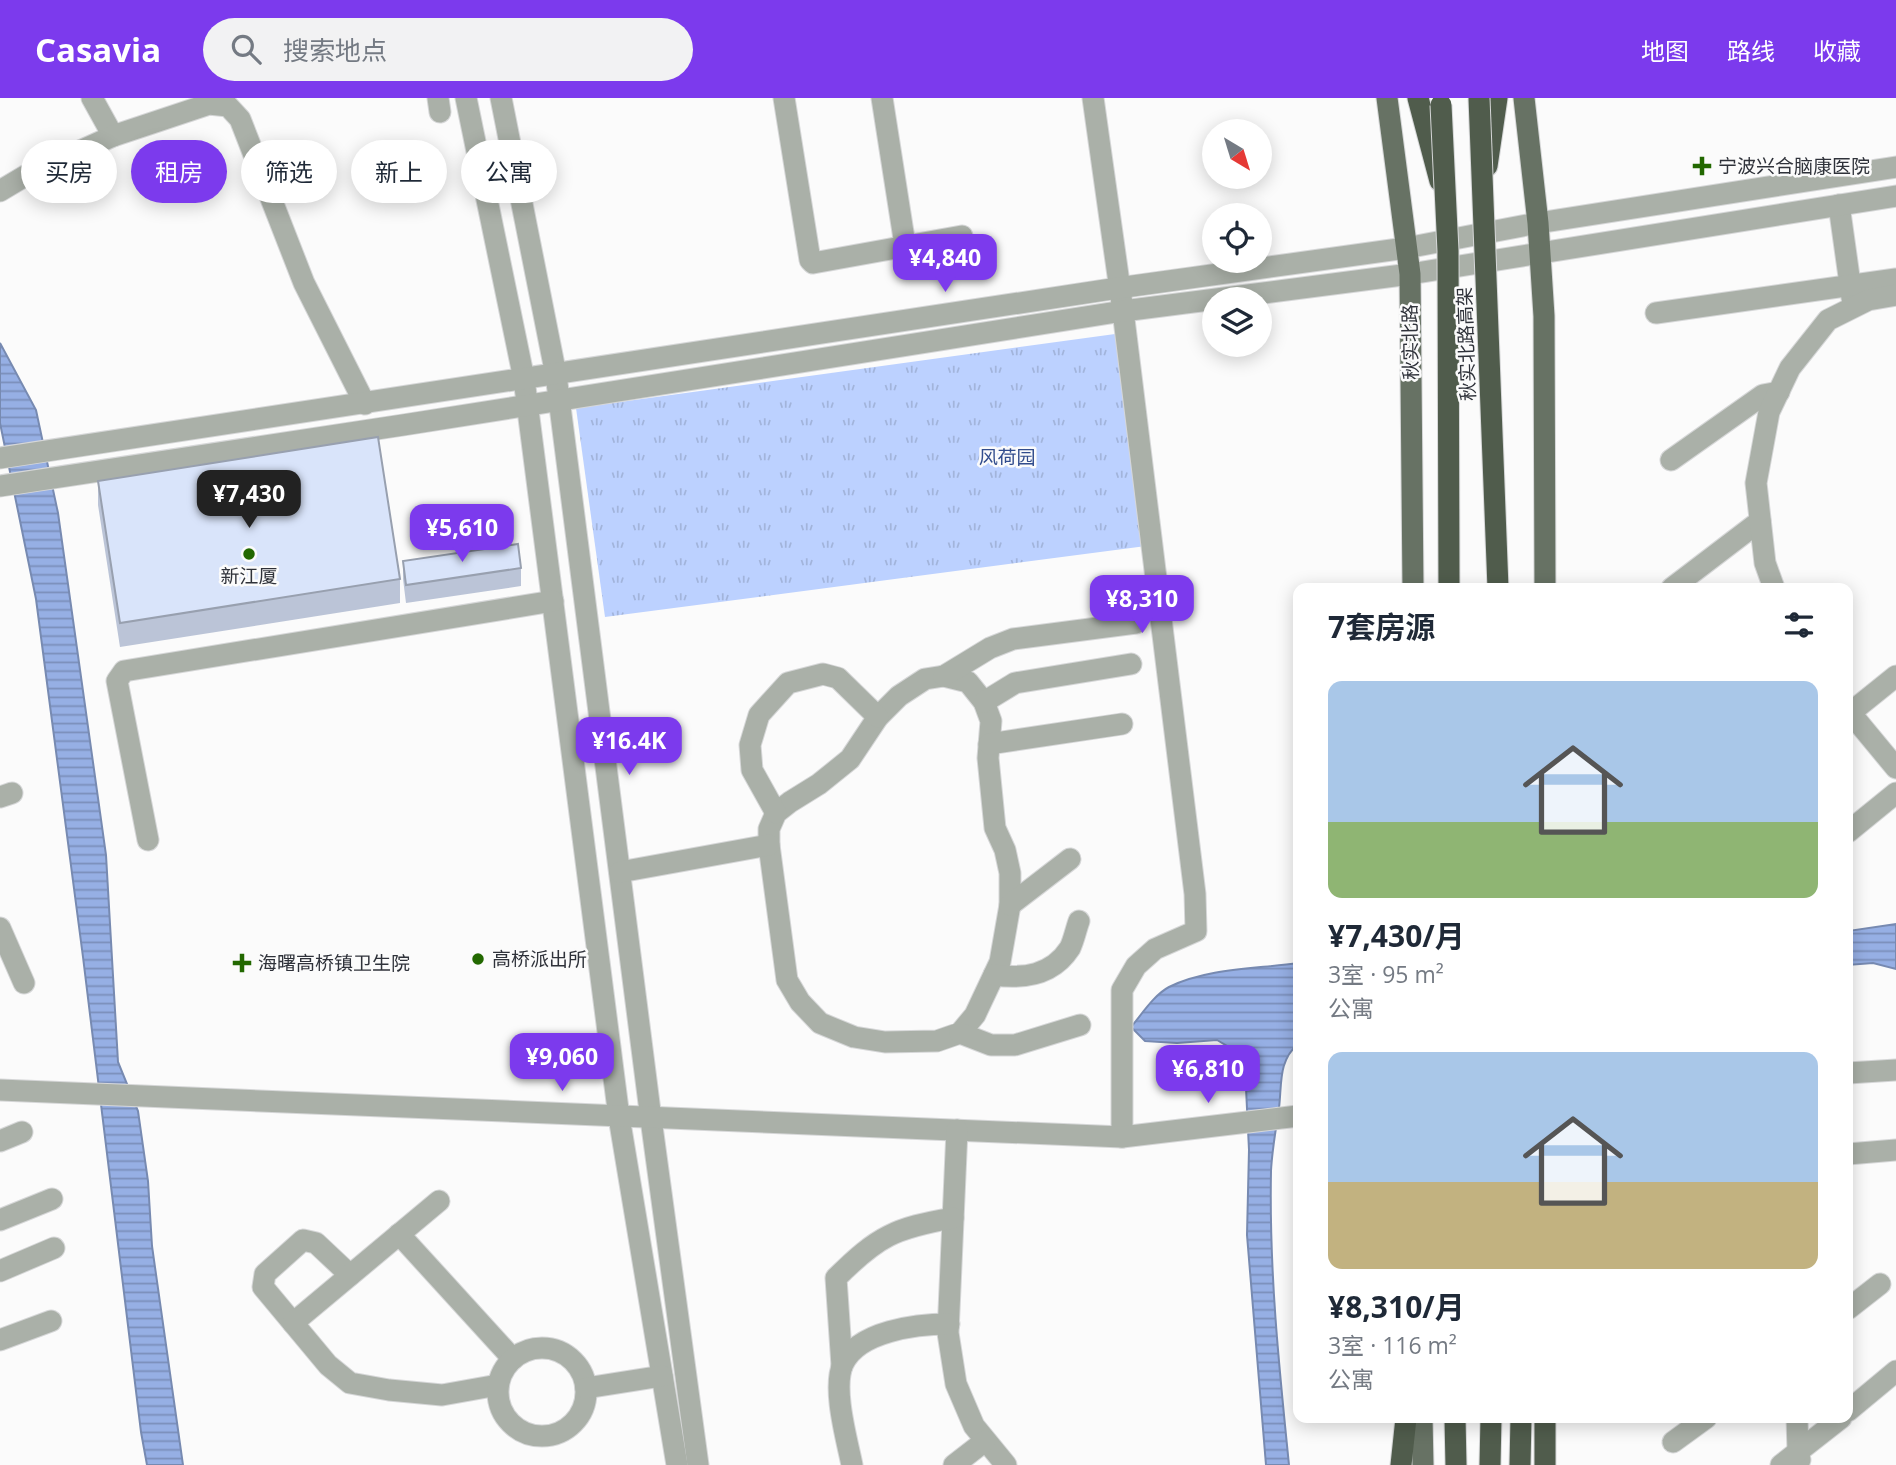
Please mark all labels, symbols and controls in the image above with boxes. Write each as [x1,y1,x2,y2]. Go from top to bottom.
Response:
search box [203,18,693,81]
text: Casavia [35,27,161,72]
icon: search [227,30,265,68]
text: 搜索地点 [283,32,387,68]
text: 地图 [1641,34,1689,67]
text: 路线 [1727,34,1775,67]
text: 收藏 [1813,34,1861,67]
north arrow [1202,119,1272,189]
map controls [1202,119,1272,357]
chip: 买房 [21,140,117,203]
chip: 租房 [131,140,227,203]
chip: 筛选 [241,140,337,203]
chip: 新上 [351,140,447,203]
chip: 公寓 [461,140,557,203]
place label: 宁波兴合脑康医院 [1718,153,1870,179]
marker: 宁波兴合脑康医院 [1692,156,1712,176]
button: locate [1202,203,1272,273]
pin: ¥4,840 [888,234,1002,294]
text: ¥4,840 [909,241,981,273]
button: layers [1202,287,1272,357]
street label: 秋实北路高架 [1451,287,1481,401]
street label: 秋实北路 [1396,304,1424,380]
park label: 风荷园 [978,444,1036,470]
pin: ¥7,430 [192,470,306,530]
text: ¥7,430 [213,477,285,509]
pin: ¥5,610 [405,504,519,564]
text: ¥5,610 [426,511,498,543]
marker: 新江厦 [241,546,257,562]
place label: 新江厦 [220,563,278,589]
pin: ¥8,310 [1085,575,1199,635]
text: ¥8,310 [1106,582,1178,614]
text: 7套房源 [1328,606,1435,647]
icon: filters [1780,606,1818,644]
pin: ¥16.4K [572,718,686,777]
text: ¥16.4K [592,724,666,756]
icon: home [1510,727,1636,853]
text: ¥7,430/月 [1328,915,1465,956]
place label: 高桥派出所 [492,946,587,972]
place label: 海曙高桥镇卫生院 [258,950,410,976]
marker: 高桥派出所 [470,951,486,967]
marker: 海曙高桥镇卫生院 [232,953,252,973]
text: 3室 · 95 m² [1328,958,1444,990]
text: 公寓 [1328,992,1374,1024]
pin: ¥9,060 [505,1034,619,1093]
text: ¥9,060 [526,1040,598,1072]
pin: ¥6,810 [1151,1046,1265,1105]
text: ¥6,810 [1172,1052,1244,1084]
icon: home [1510,1098,1636,1224]
text: ¥8,310/月 [1328,1286,1465,1327]
text: 3室 · 116 m² [1328,1329,1457,1361]
text: 公寓 [1328,1363,1374,1395]

